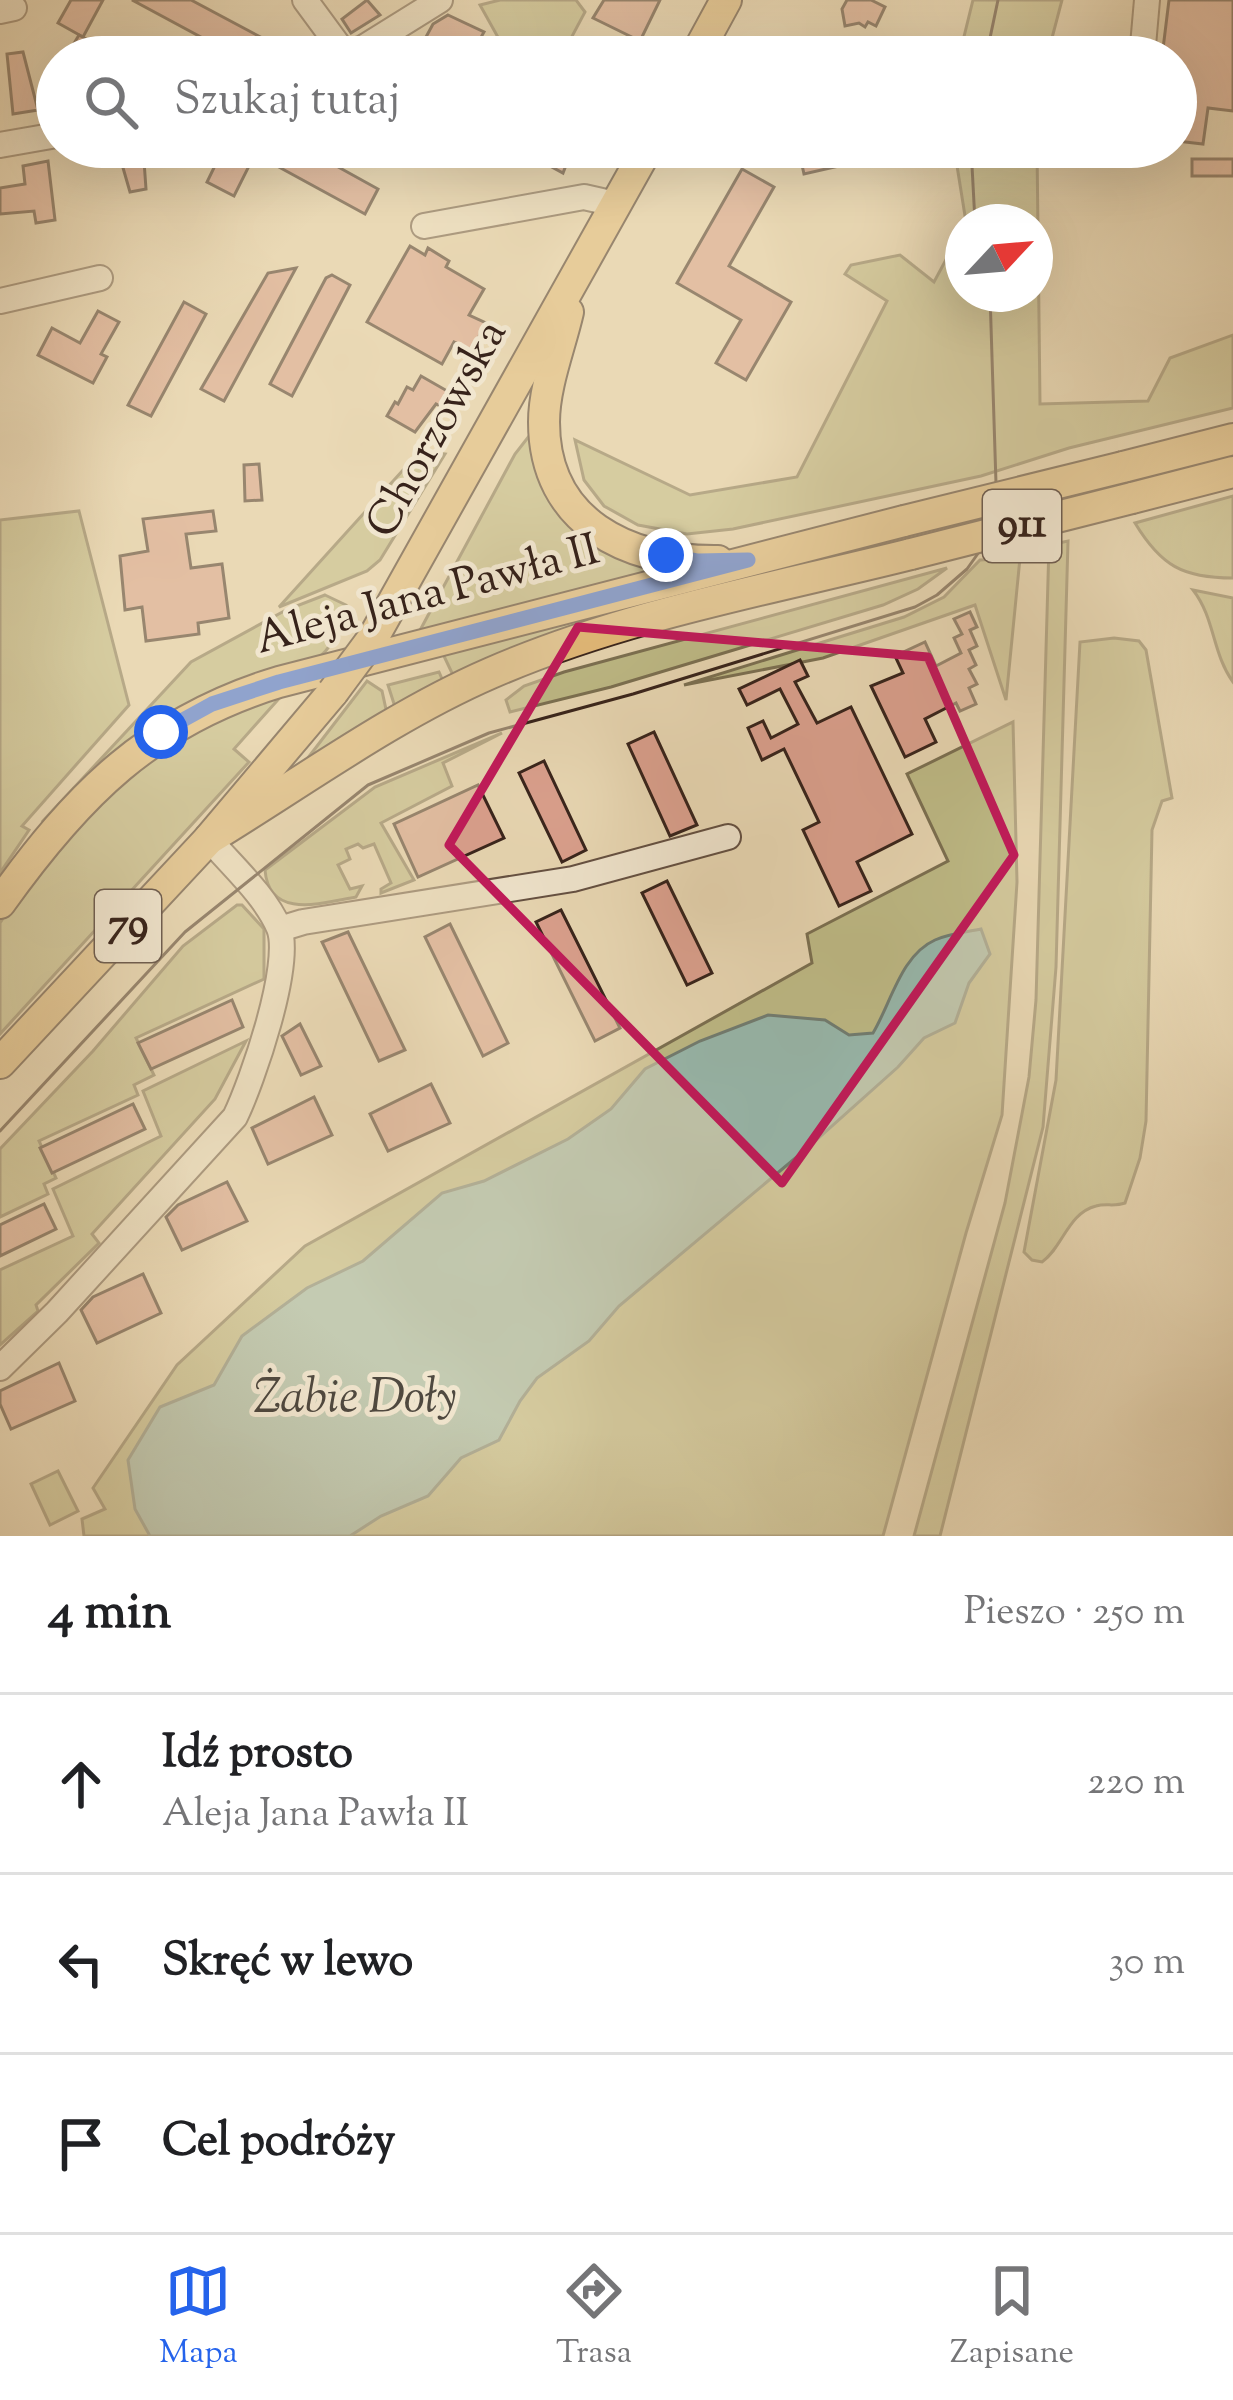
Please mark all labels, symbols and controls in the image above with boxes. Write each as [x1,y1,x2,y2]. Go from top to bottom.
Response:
search box [36,36,1197,168]
icon: search [78,69,144,135]
text: Szukaj tutaj [174,70,400,135]
north arrow [945,204,1053,312]
street label: Chorzowska [352,309,526,551]
road number: 911 [983,490,1061,562]
street label: Aleja Jana Pawła II [249,520,607,674]
route end [639,528,693,582]
route start [134,705,188,759]
road number: 79 [95,890,161,962]
water label: Żabie Doły [253,1365,457,1434]
text: 4 min [48,1578,171,1651]
text: Pieszo · 250 m [964,1586,1185,1642]
text: Idź prosto [162,1723,353,1788]
icon: ahead [48,1751,114,1817]
text: 220 m [1087,1756,1185,1812]
text: Aleja Jana Pawła II [162,1788,469,1844]
icon: left [48,1931,114,1997]
text: Skręć w lewo [162,1931,413,1996]
text: 30 m [1108,1936,1185,1992]
icon: arrive [48,2111,114,2177]
text: Cel podróży [162,2111,395,2176]
tab: Mapa [159,2258,238,2378]
tab: Trasa [556,2258,632,2378]
tab: Zapisane [950,2258,1074,2378]

